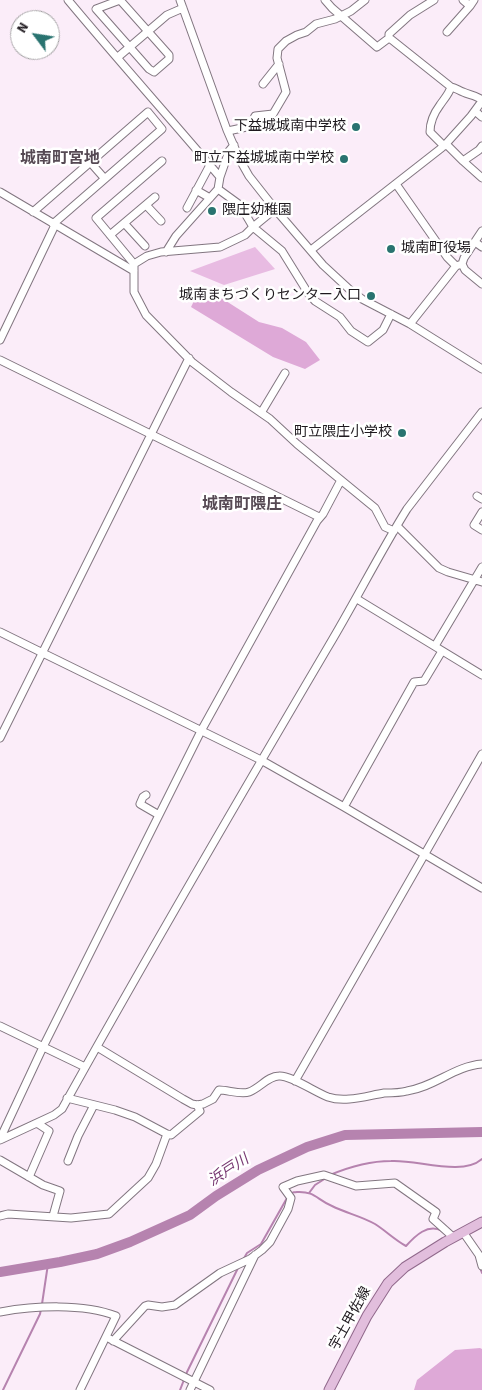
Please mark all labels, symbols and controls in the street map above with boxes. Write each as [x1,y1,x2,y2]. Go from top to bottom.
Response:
north arrow [10,10,60,60]
text: N [12,19,34,37]
place label: 下益城城南中学校 [234,119,346,135]
marker: 下益城城南中学校 [350,121,362,133]
district label: 城南町宮地 [20,149,100,169]
place label: 町立下益城城南中学校 [194,151,334,167]
marker: 町立下益城城南中学校 [338,153,350,165]
place label: 隈庄幼稚園 [222,203,292,219]
marker: 隈庄幼稚園 [206,205,218,217]
place label: 城南町役場 [401,241,471,257]
marker: 城南町役場 [385,243,397,255]
place label: 城南まちづくりセンター入口 [179,288,361,304]
marker: 城南まちづくりセンター入口 [365,290,377,302]
place label: 町立隈庄小学校 [294,425,392,441]
marker: 町立隈庄小学校 [396,427,408,439]
district label: 城南町隈庄 [202,495,282,515]
water label: 浜戸川 [205,1151,253,1191]
street label: 宇土甲佐線 [327,1284,375,1354]

